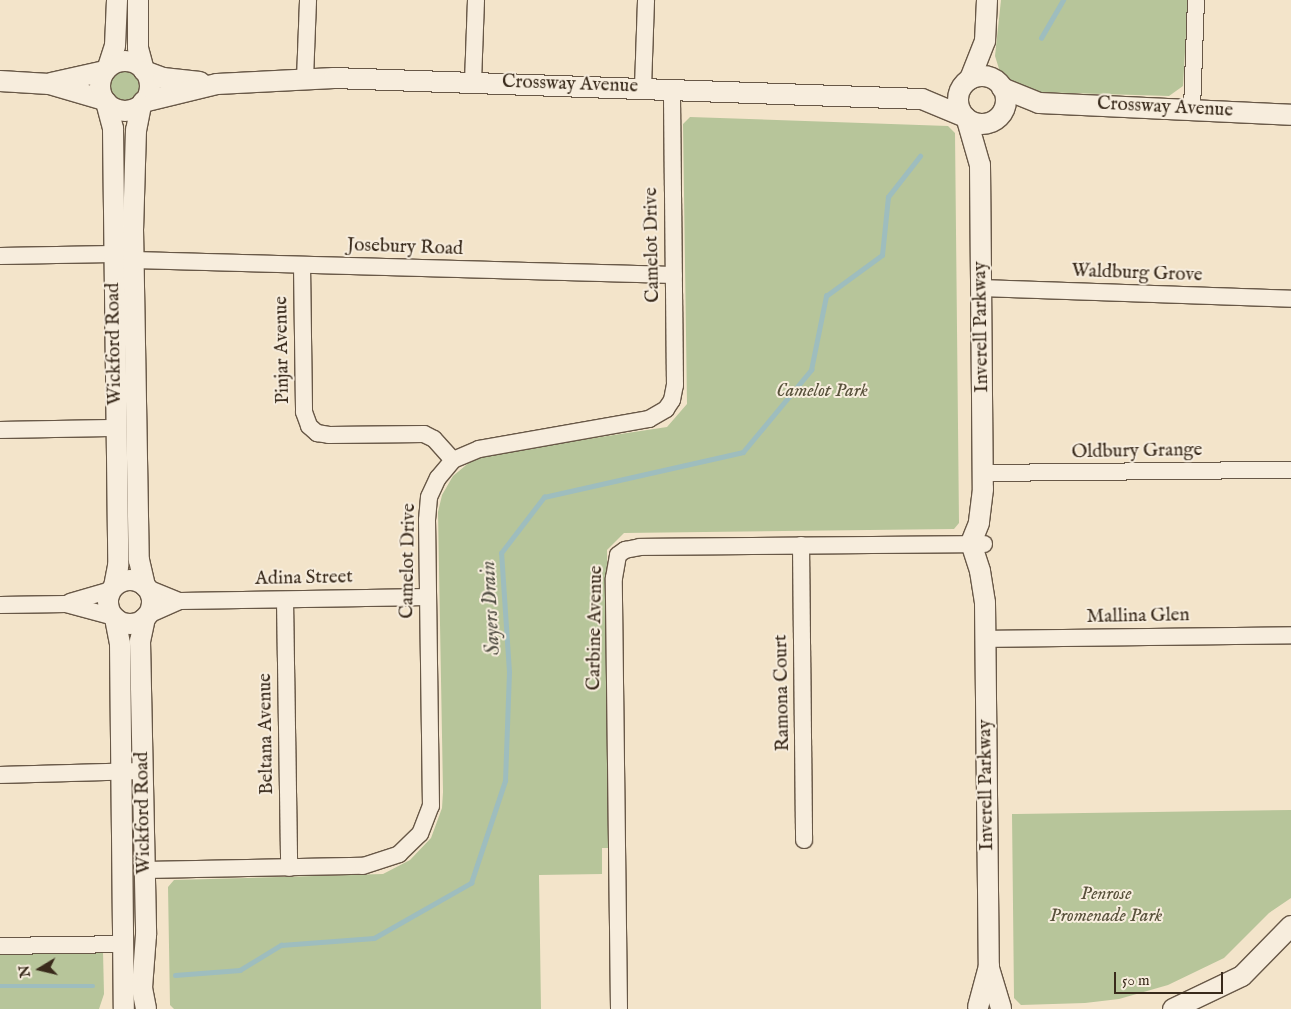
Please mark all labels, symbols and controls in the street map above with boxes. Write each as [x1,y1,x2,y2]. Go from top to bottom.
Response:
street label: Crossway Avenue [502,71,638,99]
street label: Crossway Avenue [1096,93,1234,123]
street label: Camelot Drive [641,187,665,303]
street label: Josebury Road [347,235,463,261]
street label: Waldburg Grove [1071,260,1203,288]
street label: Inverell Parkway [969,261,995,393]
street label: Wickford Road [103,283,127,405]
street label: Pinjar Avenue [271,296,295,404]
park label: Camelot Park [776,381,868,403]
street label: Oldbury Grange [1071,439,1203,465]
street label: Camelot Drive [397,503,421,619]
water label: Sayers Drain [477,560,505,656]
street label: Carbine Avenue [584,565,608,691]
street label: Adina Street [255,567,353,591]
street label: Mallina Glen [1086,605,1190,629]
street label: Ramona Court [771,634,795,752]
street label: Beltana Avenue [255,673,279,795]
street label: Inverell Parkway [974,719,1000,851]
street label: Wickford Road [132,752,156,874]
park label: Penrose Promenade Park [1050,884,1162,928]
north arrow [15,944,65,994]
scale bar [1116,962,1225,994]
text: N [15,964,35,979]
text: 50 m [1122,971,1150,990]

